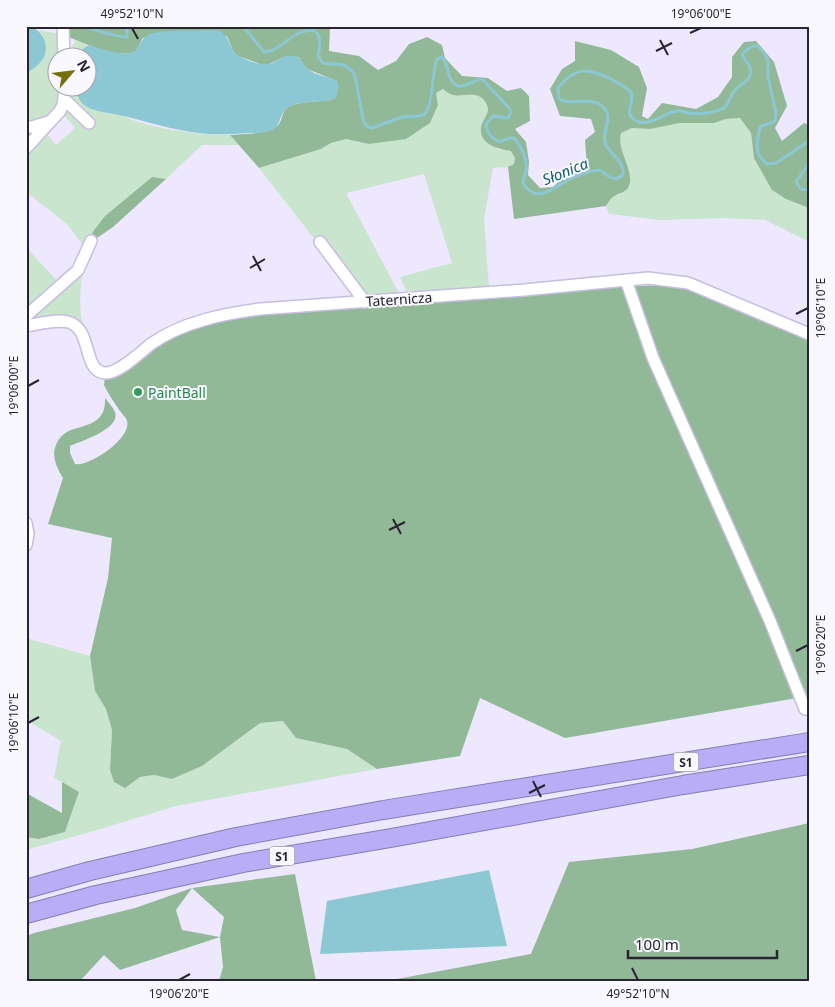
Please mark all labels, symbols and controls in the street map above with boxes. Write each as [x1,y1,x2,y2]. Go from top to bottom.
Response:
text: 49°52'10"N [100,5,164,22]
text: 19°06'00"E [671,5,731,22]
north arrow [48,48,98,98]
text: N [73,56,95,75]
water label: Słonica [539,153,591,189]
text: 19°06'10"E [812,278,829,338]
street label: Taternicza [365,287,433,311]
text: 19°06'00"E [5,356,22,416]
place label: PaintBall [148,383,206,402]
marker: PaintBall [132,386,144,398]
text: 19°06'20"E [812,615,829,675]
text: 19°06'10"E [5,693,22,753]
road number: S1 [674,752,698,772]
road number: S1 [270,846,294,866]
scale bar [628,927,776,959]
text: 100 m [635,934,679,954]
text: 19°06'20"E [149,985,209,1002]
text: 49°52'10"N [606,985,670,1002]

